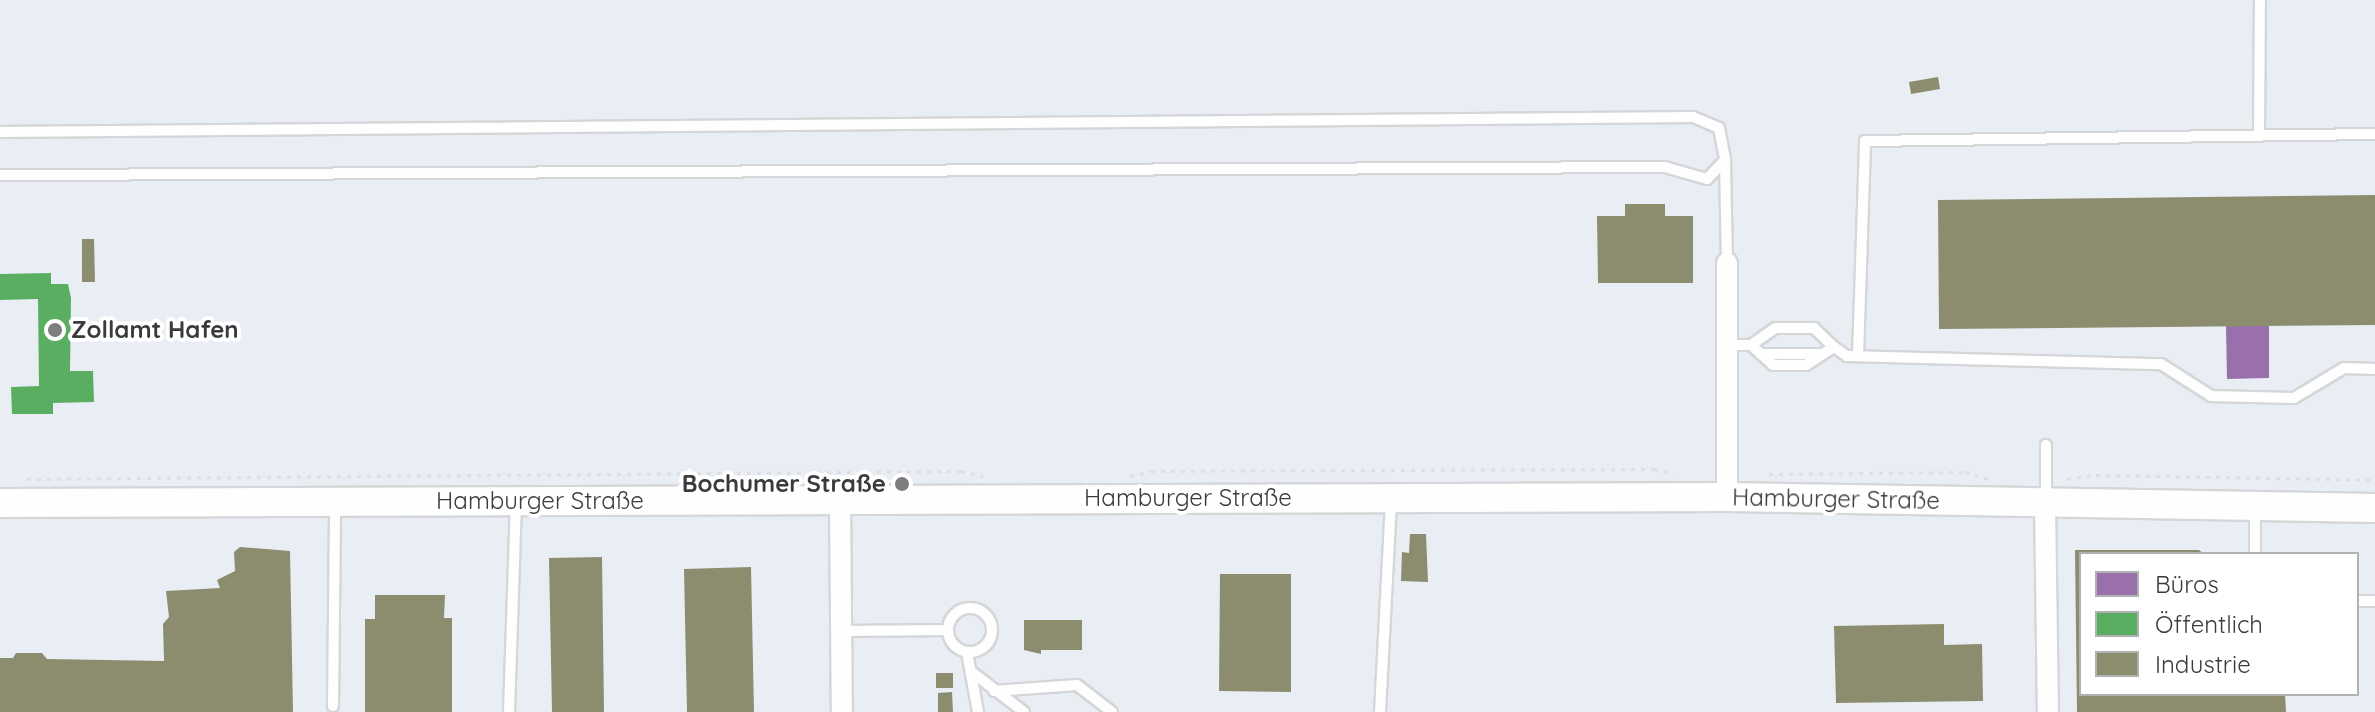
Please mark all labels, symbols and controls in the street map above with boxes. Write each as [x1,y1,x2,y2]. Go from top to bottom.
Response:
place label: Zollamt Hafen [71,316,239,344]
marker: Zollamt Hafen [46,321,64,339]
place label: Bochumer Straße [682,470,886,498]
marker: Bochumer Straße [893,475,911,493]
street label: Hamburger Straße [1732,483,1940,515]
street label: Hamburger Straße [1084,484,1292,512]
street label: Hamburger Straße [436,487,644,515]
legend [2079,552,2359,696]
text: Büros [2155,569,2219,599]
text: Öffentlich [2155,609,2263,639]
text: Industrie [2155,649,2251,679]

